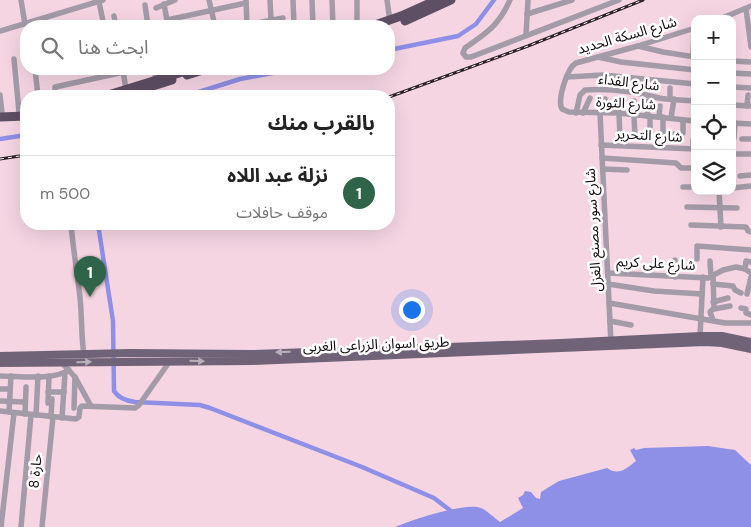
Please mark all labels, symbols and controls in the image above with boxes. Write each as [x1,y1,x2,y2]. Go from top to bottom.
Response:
street label: شارع السكة الحديد [575,12,679,60]
map controls [691,15,736,195]
button: + [691,15,736,60]
search box [20,20,395,75]
icon: search [38,34,66,62]
text: ابحث هنا [78,35,149,60]
button: − [691,60,736,105]
street label: شارع الفداء [597,69,661,97]
street label: شارع الثورة [595,92,656,116]
button: locate [691,105,736,150]
text: بالقرب منك [268,109,375,137]
street label: شارع التحرير [614,124,683,148]
button: layers [691,150,736,195]
text: نزلة عبد اللاه [227,163,328,188]
street label: شارع سور مصنع الغزل [581,168,607,292]
text: 500 m [40,183,90,204]
text: 1 [356,183,362,204]
text: موقف حافلات [236,202,328,223]
street label: شارع على كريم [616,252,696,276]
pin: 1 [74,256,106,297]
your location [399,297,425,323]
street label: طريق اسوان الزراعى الغربى [302,332,450,357]
one-way arrow [275,349,291,357]
one-way arrow [189,357,205,365]
one-way arrow [76,358,92,366]
street label: حارة 8 [24,453,46,489]

